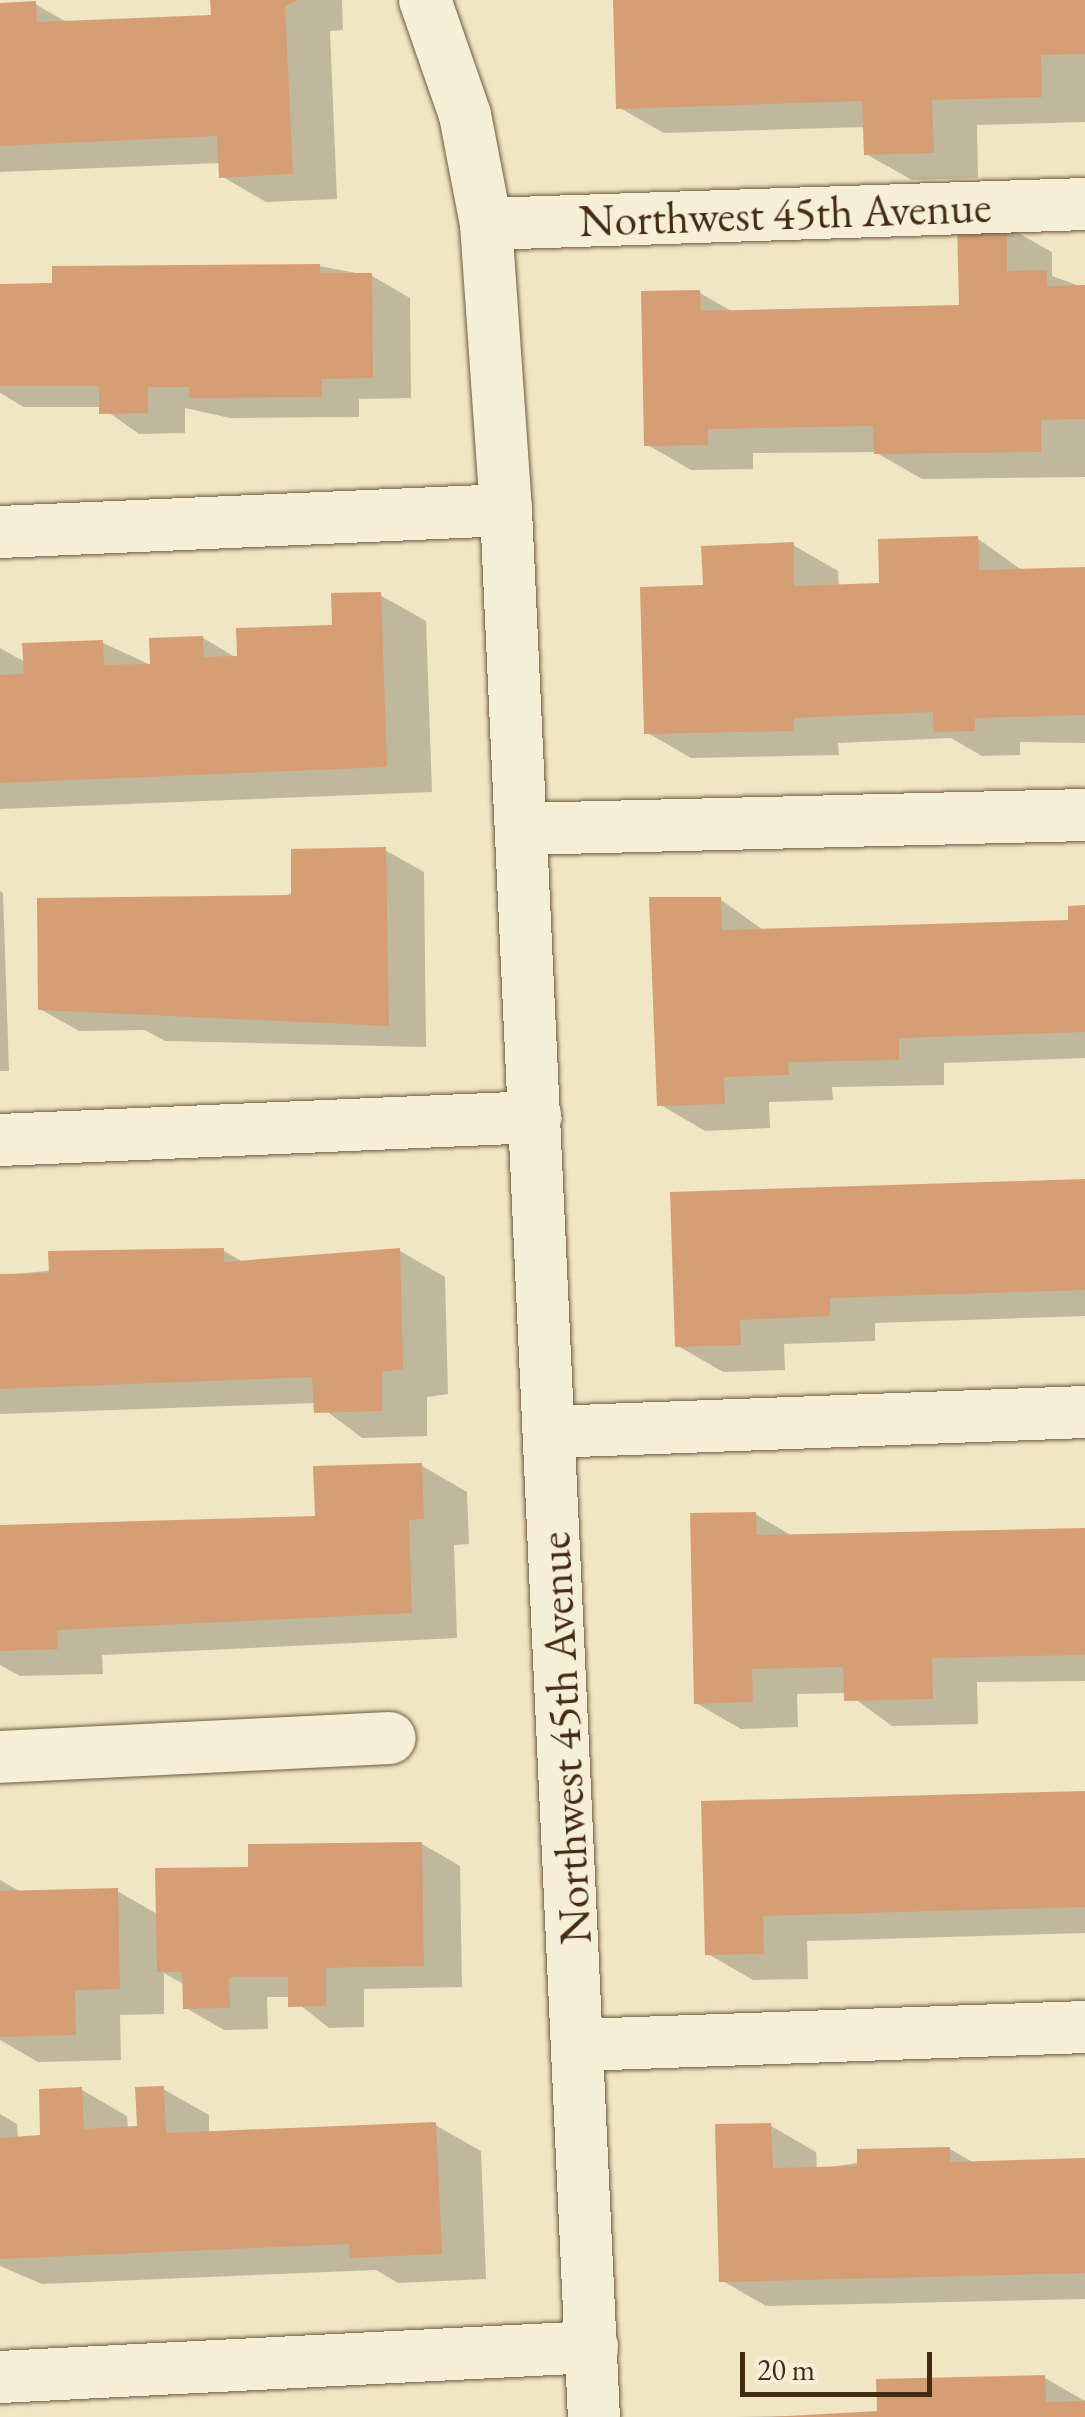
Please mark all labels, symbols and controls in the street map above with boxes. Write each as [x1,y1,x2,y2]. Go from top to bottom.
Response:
street label: Northwest 45th Avenue [578,180,992,248]
street label: Northwest 45th Avenue [527,1531,603,1945]
scale bar [745,2332,938,2394]
text: 20 m [757,2350,815,2389]

